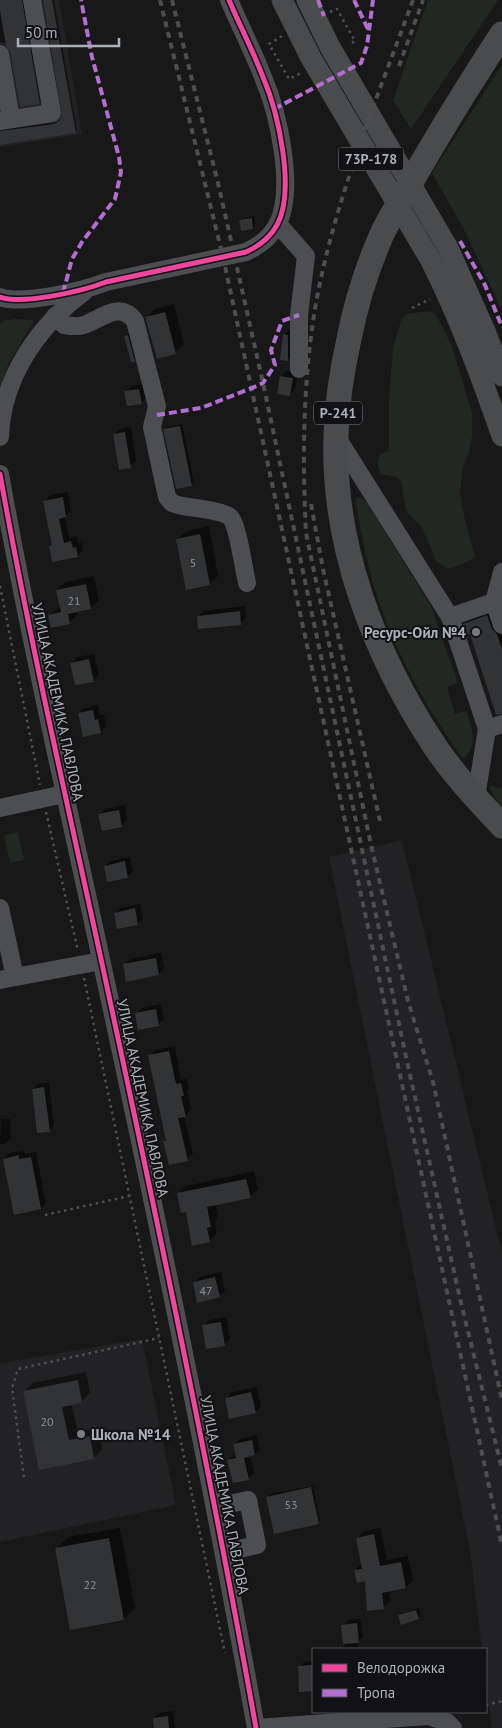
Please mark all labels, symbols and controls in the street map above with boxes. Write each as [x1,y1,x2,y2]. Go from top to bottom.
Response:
scale bar [18,15,119,47]
text: 50 m [25,23,58,42]
road number: 73Р-178 [338,148,404,170]
road number: Р-241 [314,402,362,424]
house number: 5 [190,555,196,570]
house number: 21 [67,593,81,608]
street label: УЛИЦА АКАДЕМИКА ПАВЛОВА [28,601,88,803]
place label: Ресурс-Ойл №4 [364,623,466,642]
marker: Ресурс-Ойл №4 [470,626,482,638]
street label: УЛИЦА АКАДЕМИКА ПАВЛОВА [113,997,173,1199]
house number: 47 [199,1283,213,1298]
street label: УЛИЦА АКАДЕМИКА ПАВЛОВА [196,1394,254,1596]
house number: 20 [40,1414,54,1429]
place label: Школа №14 [91,1425,171,1444]
marker: Школа №14 [75,1428,87,1440]
house number: 53 [284,1497,298,1512]
house number: 22 [83,1577,97,1592]
legend [312,1648,487,1713]
text: Велодорожка [357,1658,445,1677]
text: Тропа [357,1683,395,1702]

